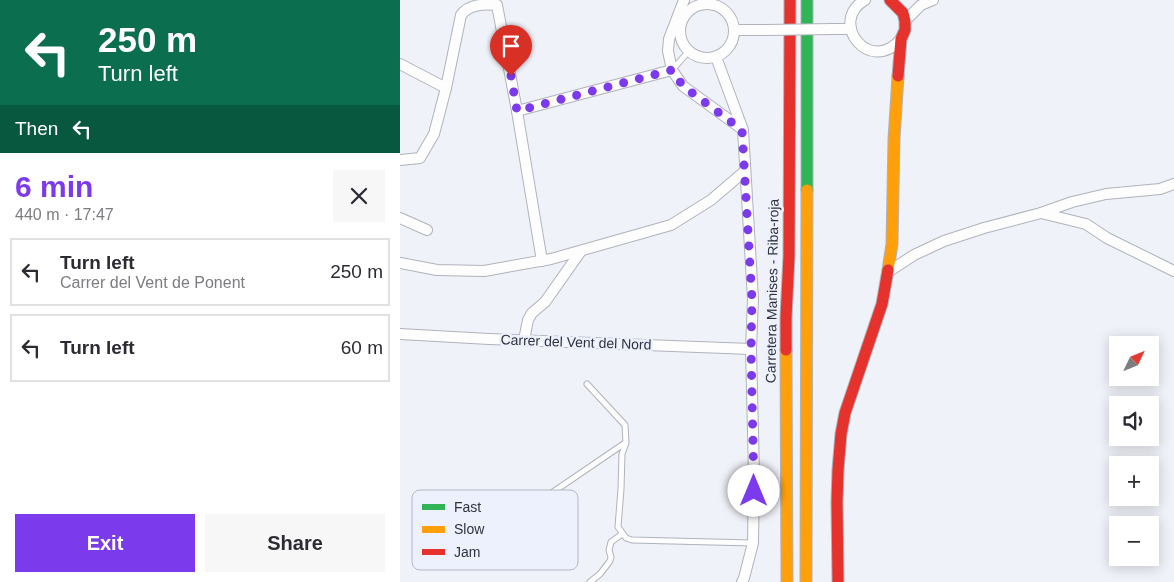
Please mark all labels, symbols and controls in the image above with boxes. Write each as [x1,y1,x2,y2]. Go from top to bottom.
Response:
icon: left [15,20,80,85]
text: 250 m [98,20,197,59]
pin [490,25,532,76]
icon: arrive [497,32,525,60]
text: Turn left [98,61,178,86]
icon: left [68,115,96,143]
text: Then [15,118,58,139]
text: 6 min [15,170,93,203]
button: close [333,170,385,222]
street label: Carretera Manises - Riba-roja [762,198,782,383]
text: 440 m · 17:47 [15,206,114,223]
text: Turn left [60,252,135,273]
icon: left [17,258,45,286]
text: 250 m [330,261,383,282]
text: Carrer del Vent de Ponent [60,274,245,291]
street label: Carrer del Vent del Nord [500,331,652,353]
icon: left [17,334,45,362]
north arrow [1109,336,1159,386]
map controls [1109,336,1159,566]
text: Turn left [60,337,135,358]
text: 60 m [341,337,383,358]
button: sound [1109,396,1159,446]
button: + [1109,456,1159,506]
position arrow [727,464,779,516]
legend [412,490,578,570]
text: Fast [454,499,481,515]
button: Exit [15,514,195,572]
button: Share [205,514,385,572]
button: − [1109,516,1159,566]
text: Slow [454,521,485,537]
text: Jam [454,544,480,560]

